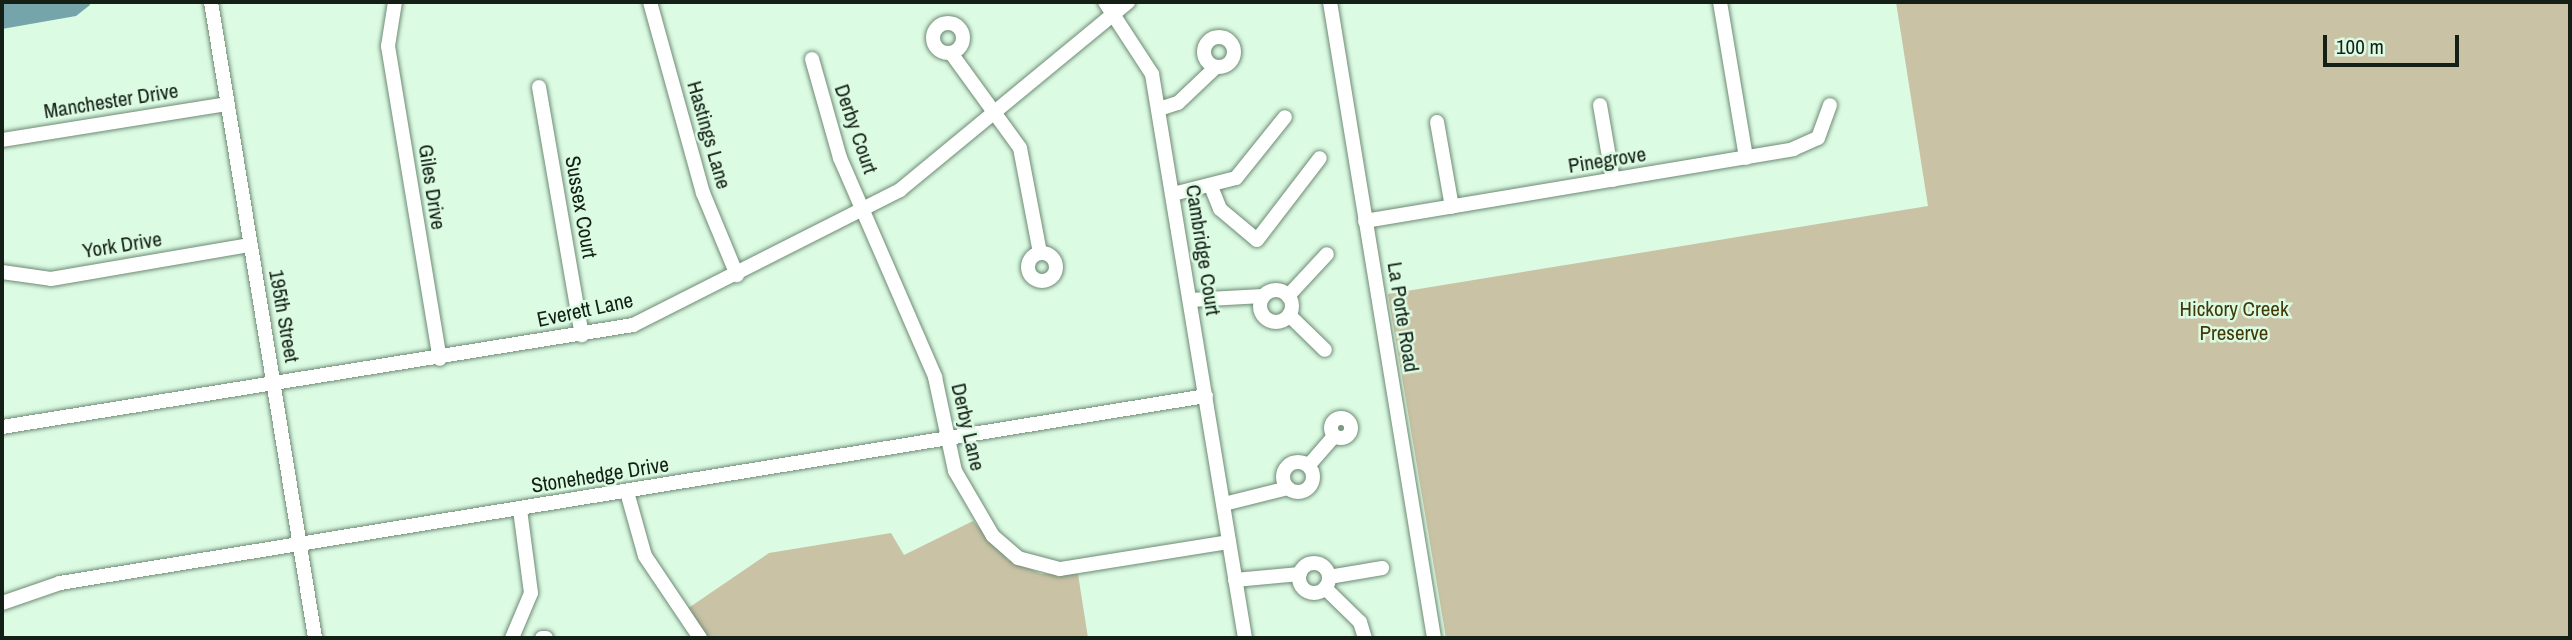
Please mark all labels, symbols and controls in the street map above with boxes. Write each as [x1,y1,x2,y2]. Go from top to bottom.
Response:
scale bar [2327,21,2464,65]
text: 100 m [2336,32,2384,61]
street label: Manchester Drive [42,78,180,124]
street label: Hastings Lane [682,78,736,192]
street label: Derby Court [829,81,883,177]
street label: Pinegrove [1566,141,1648,179]
street label: Giles Drive [413,142,451,232]
street label: Sussex Court [560,154,602,260]
street label: Cambridge Court [1180,183,1226,317]
street label: York Drive [81,226,163,264]
street label: La Porte Road [1382,260,1424,374]
street label: 195th Street [263,268,305,364]
street label: Everett Lane [535,288,635,332]
park label: Hickory Creek Preserve [2179,296,2289,346]
street label: Derby Lane [946,381,990,473]
street label: Stonehedge Drive [529,452,671,498]

